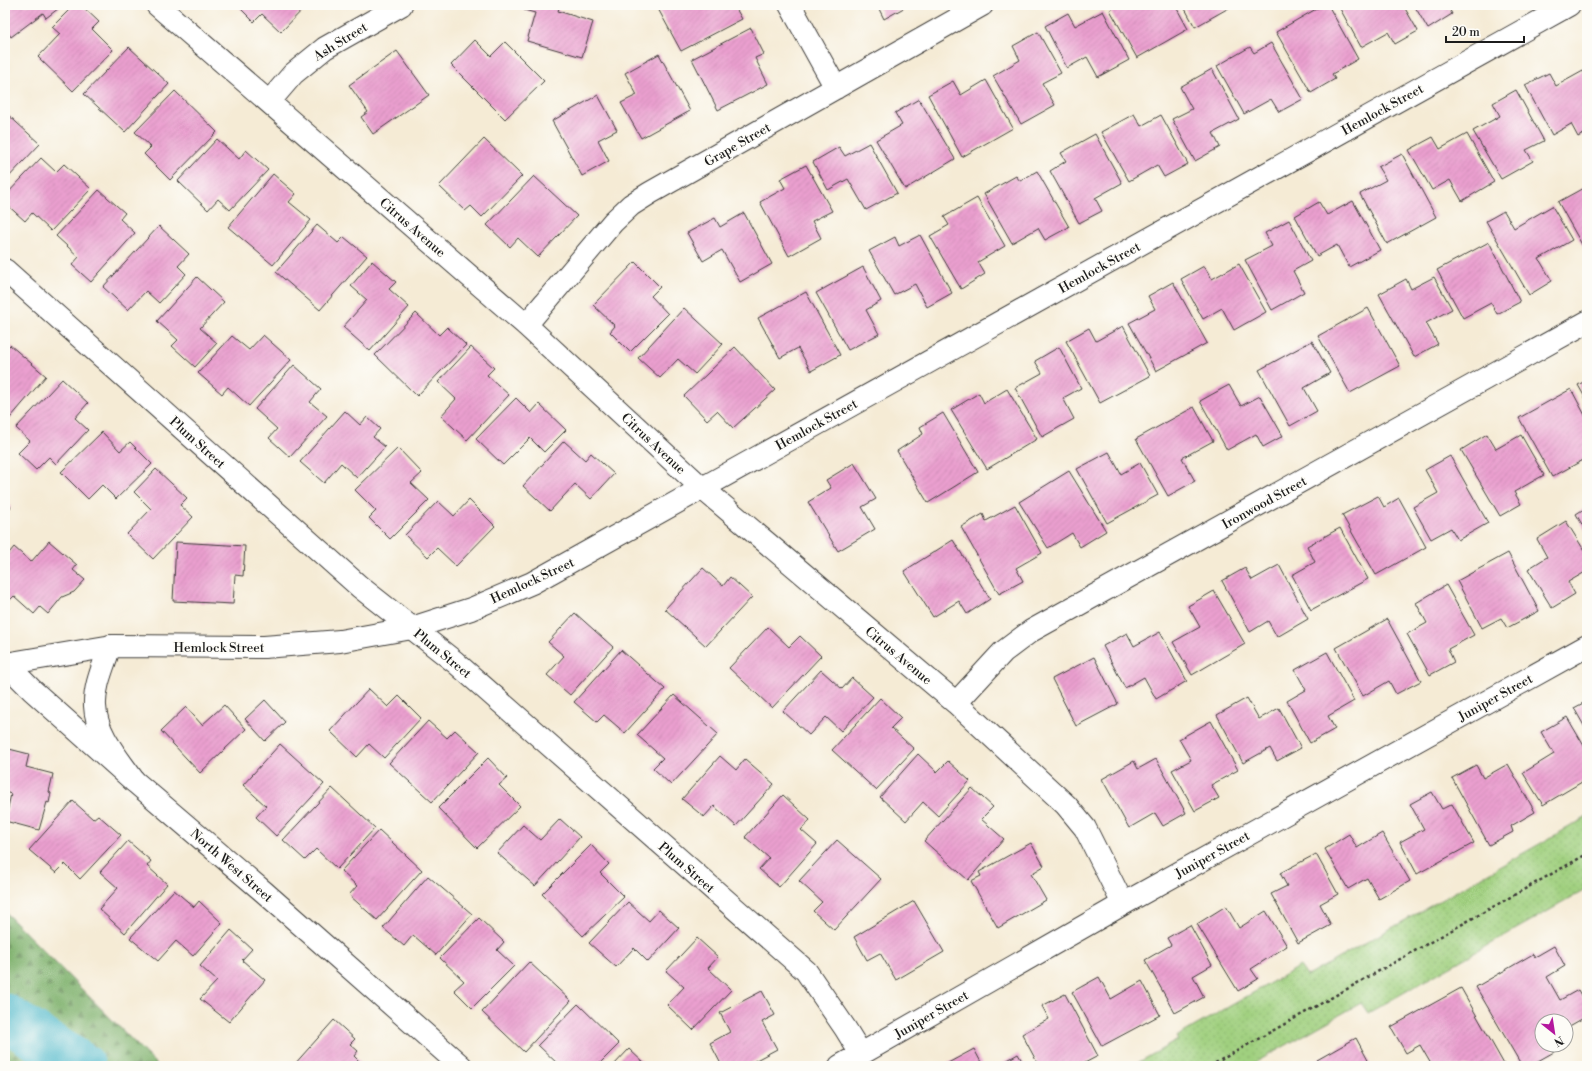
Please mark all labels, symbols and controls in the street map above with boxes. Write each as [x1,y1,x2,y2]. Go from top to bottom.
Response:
scale bar [1446,18,1524,44]
street label: Ash Street [310,19,371,65]
text: 20 m [1452,25,1480,40]
street label: Hemlock Street [1339,81,1426,139]
street label: Grape Street [702,119,774,170]
street label: Citrus Avenue [376,195,449,261]
street label: Hemlock Street [1056,239,1143,297]
street label: Hemlock Street [773,396,860,454]
street label: Citrus Avenue [618,410,689,478]
street label: Plum Street [166,414,229,472]
street label: Ironwood Street [1219,473,1310,533]
street label: Hemlock Street [488,554,577,607]
street label: Citrus Avenue [862,623,935,689]
street label: Plum Street [410,626,475,682]
street label: Hemlock Street [174,640,265,656]
street label: Juniper Street [1455,671,1536,725]
street label: North West Street [187,826,276,906]
street label: Juniper Street [1172,828,1253,882]
street label: Plum Street [655,839,718,897]
street label: Juniper Street [891,987,972,1043]
north arrow [1534,1013,1574,1053]
text: N [1551,1033,1566,1049]

